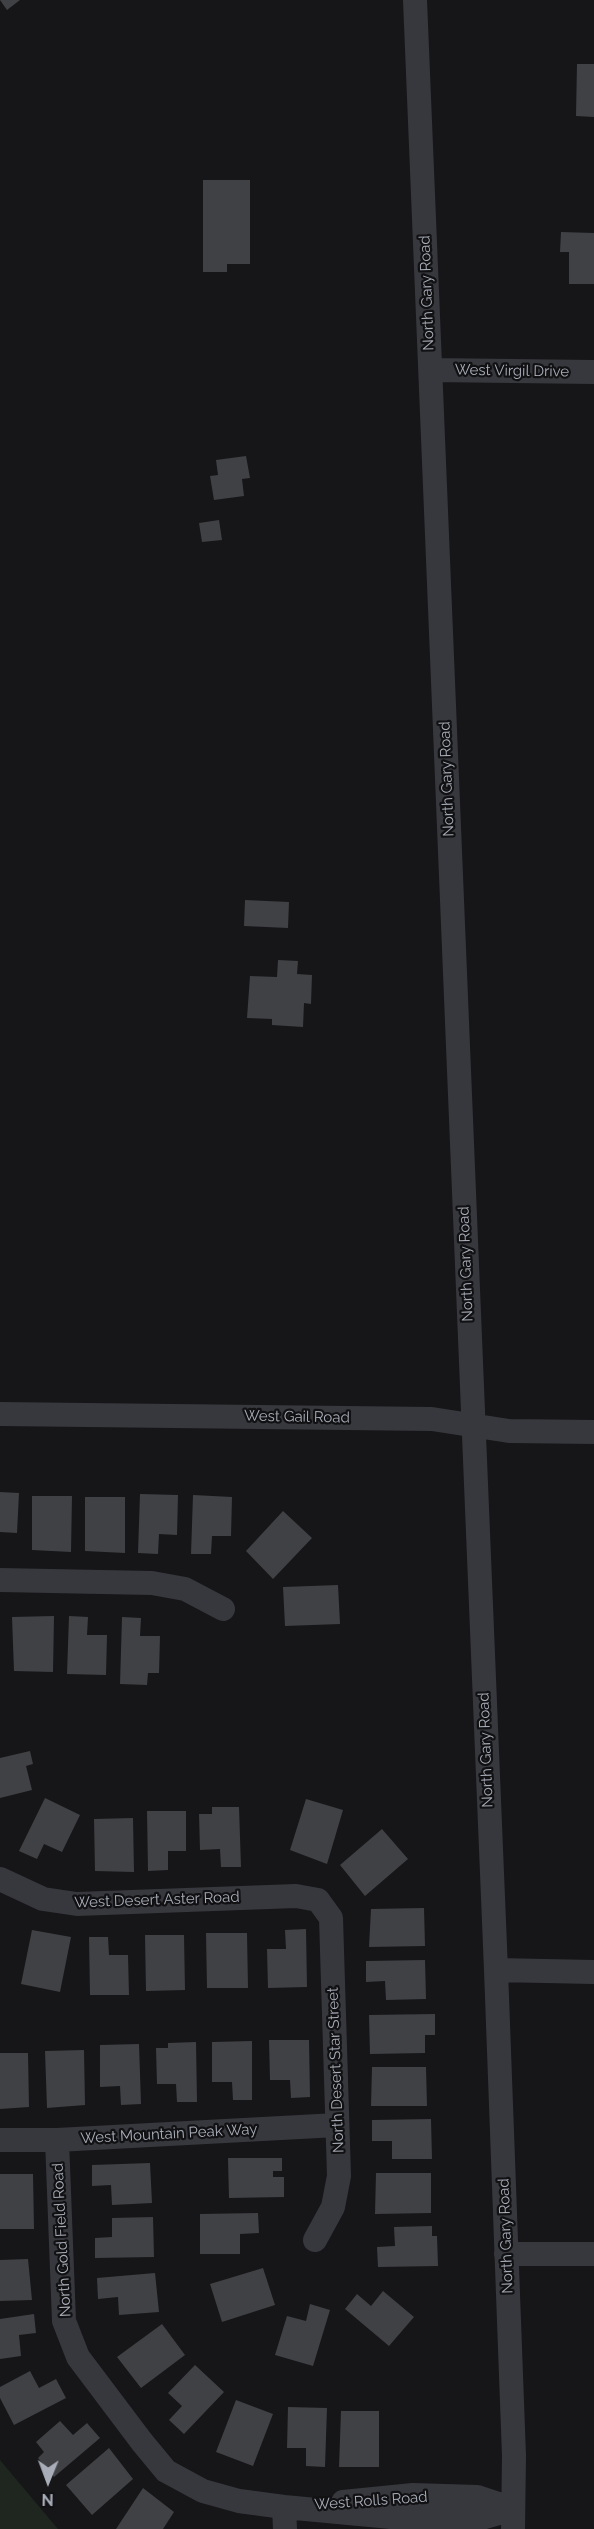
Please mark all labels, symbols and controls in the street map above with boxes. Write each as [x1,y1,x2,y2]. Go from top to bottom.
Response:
street label: North Gary Road [416,235,438,351]
street label: West Virgil Drive [455,361,569,381]
street label: North Gary Road [436,721,458,837]
street label: North Gary Road [455,1206,477,1322]
street label: West Gail Road [244,1407,350,1427]
street label: North Gary Road [475,1692,497,1808]
street label: West Desert Aster Road [74,1888,240,1912]
street label: North Desert Star Street [324,1987,348,2153]
street label: West Mountain Peak Way [80,2120,258,2148]
street label: North Gold Field Road [49,2163,75,2317]
street label: North Gary Road [495,2178,517,2294]
north arrow [18,2451,78,2511]
street label: West Rolls Road [314,2488,428,2514]
text: N [41,2490,54,2509]

